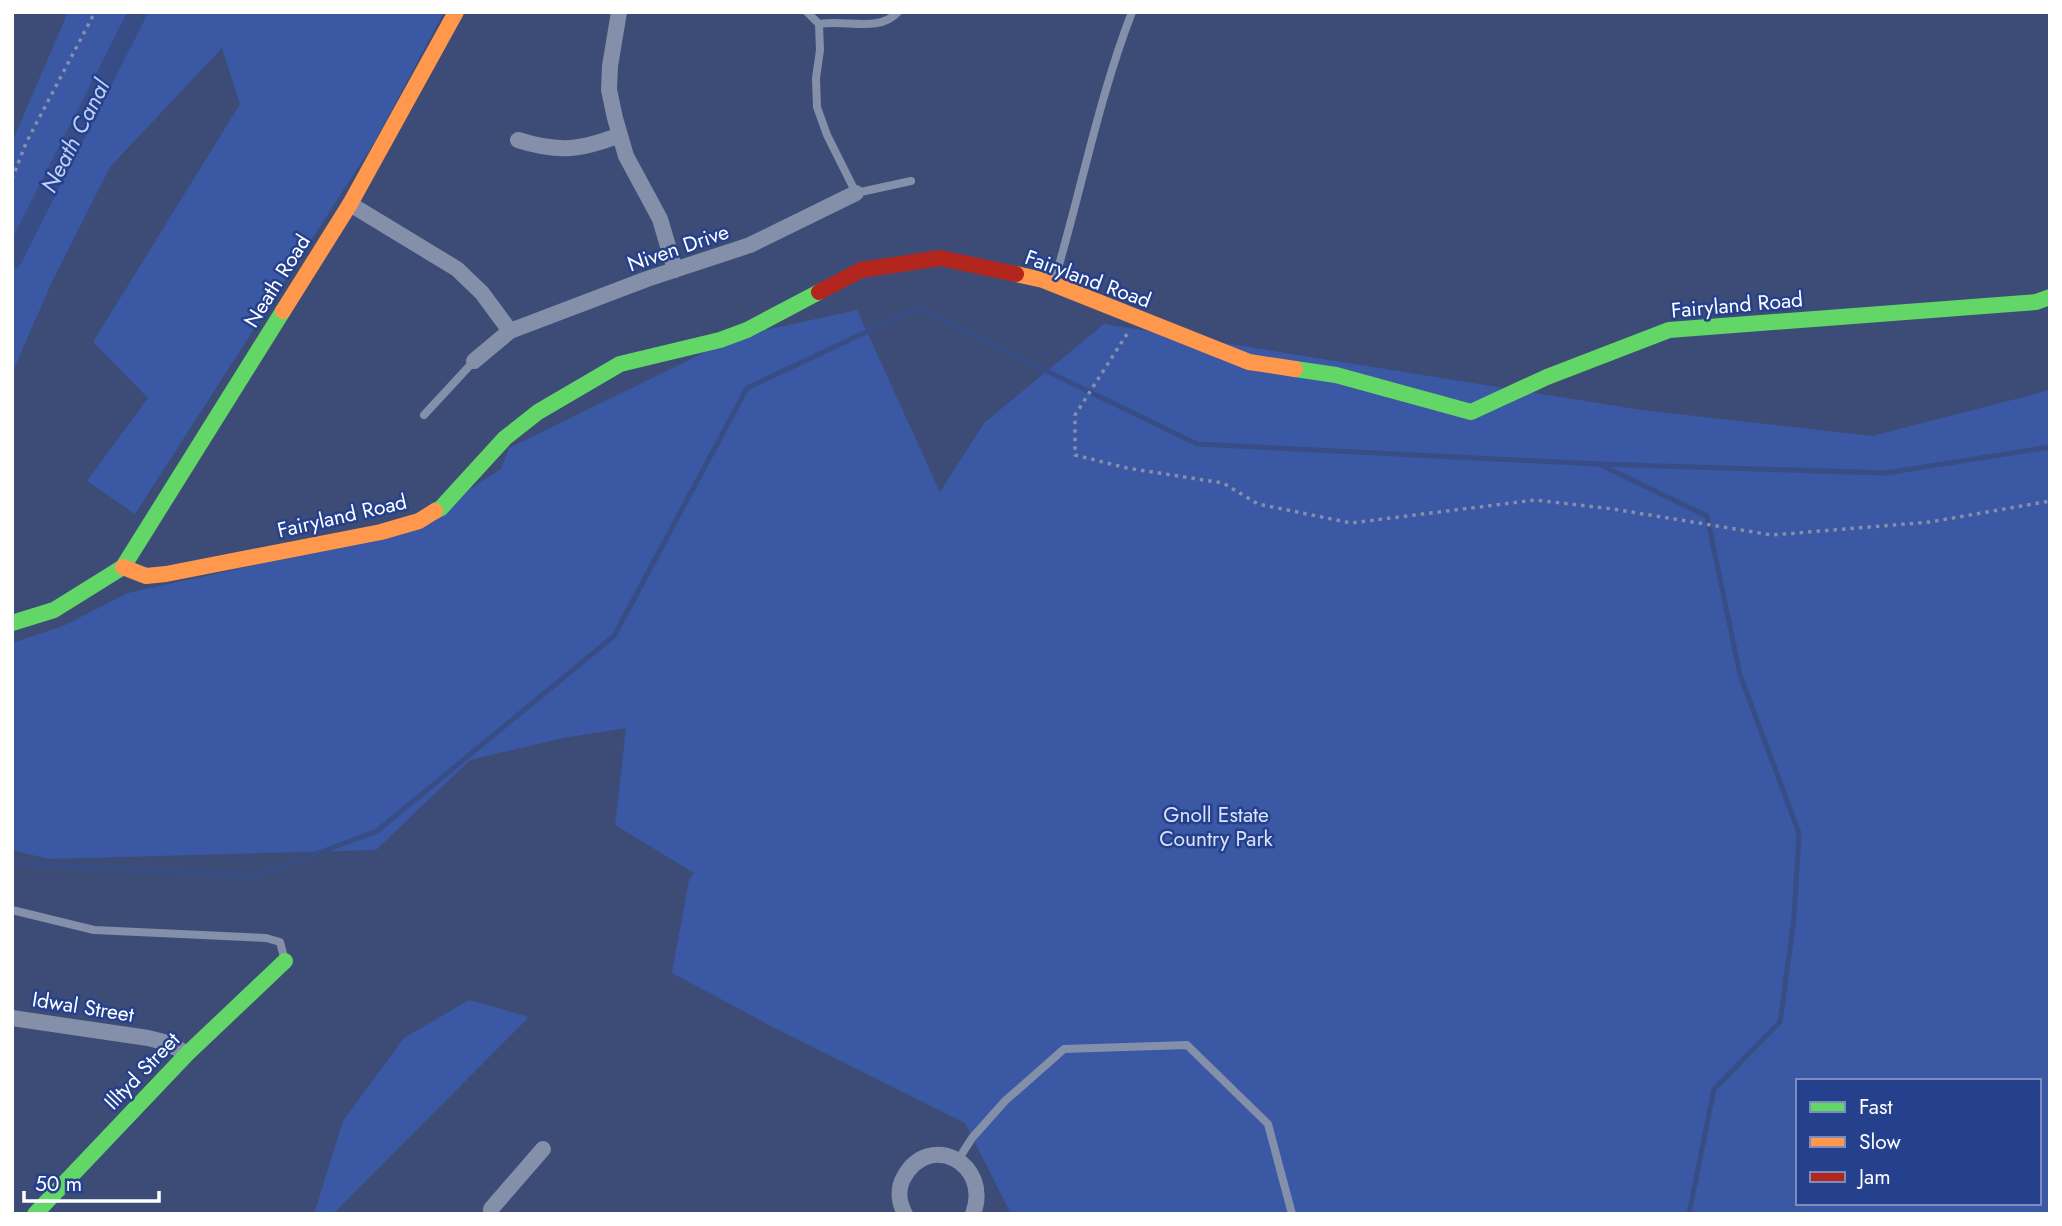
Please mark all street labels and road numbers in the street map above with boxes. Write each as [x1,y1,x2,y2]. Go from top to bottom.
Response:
street label: Niven Drive [623,217,733,279]
street label: Neath Road [236,229,318,333]
street label: Fairyland Road [1021,242,1155,316]
street label: Fairyland Road [1670,284,1804,326]
street label: Fairyland Road [274,487,410,545]
street label: Idwal Street [30,984,136,1030]
street label: Illtyd Street [97,1026,187,1116]

